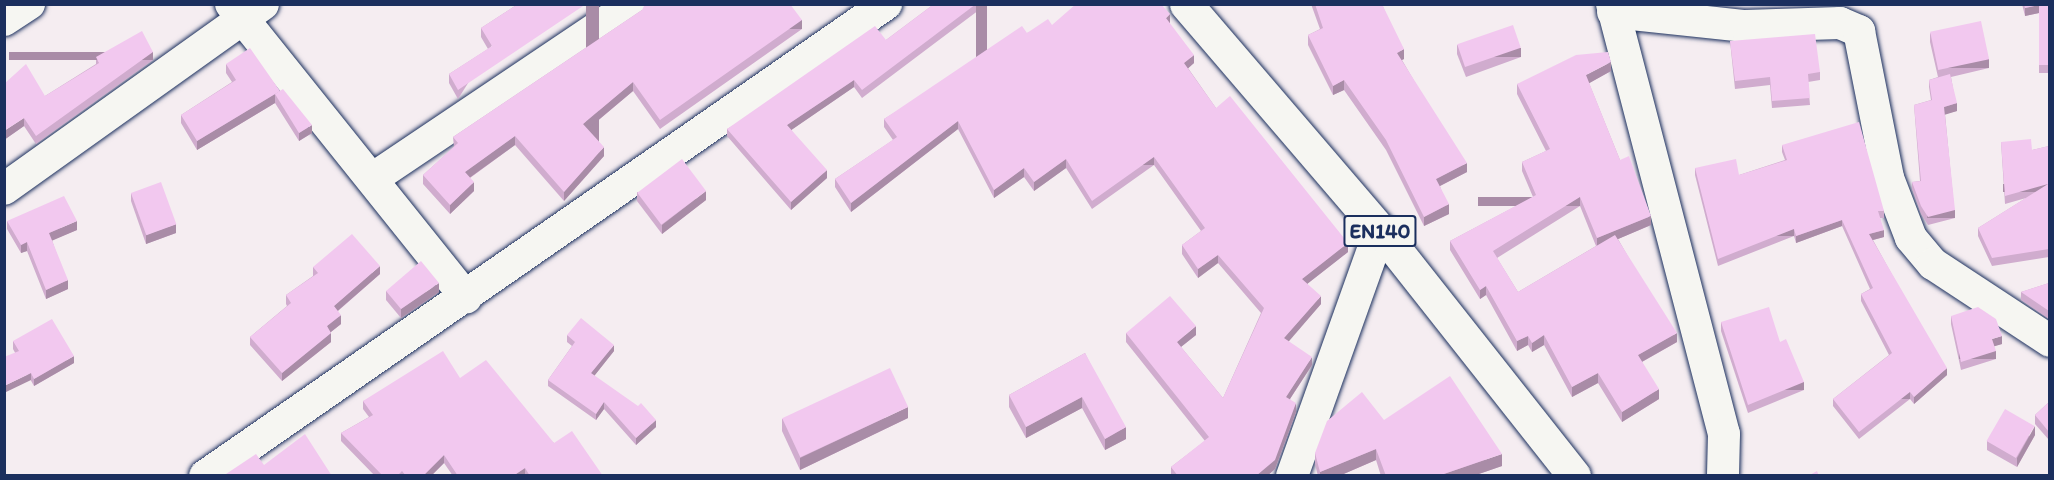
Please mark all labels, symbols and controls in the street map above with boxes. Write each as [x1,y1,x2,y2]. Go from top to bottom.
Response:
road number: EN140 [1342,213,1418,249]

